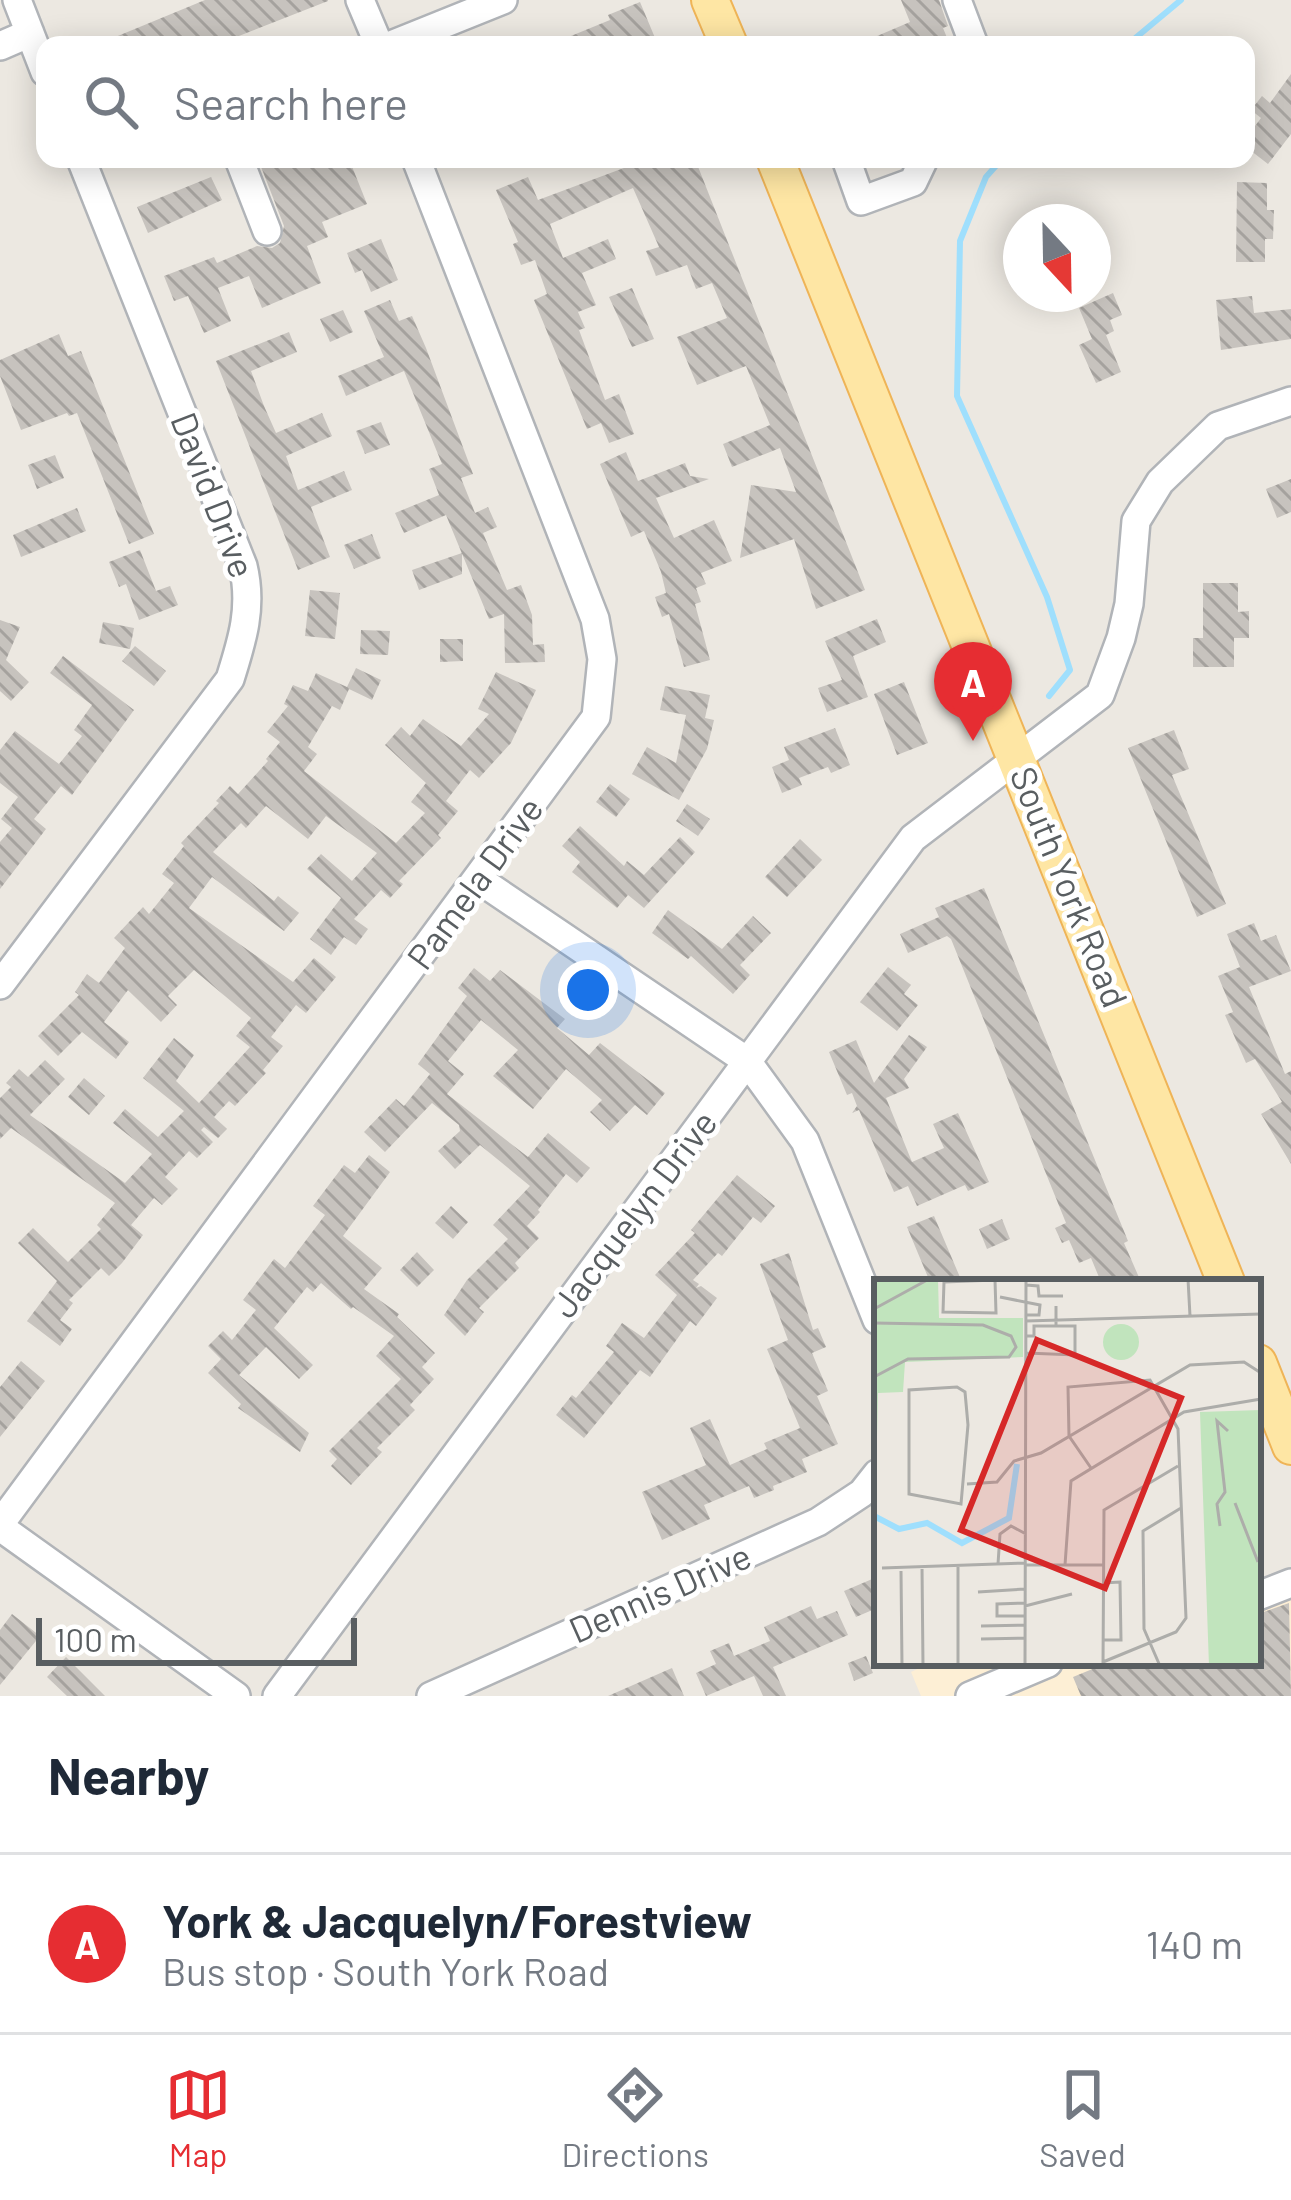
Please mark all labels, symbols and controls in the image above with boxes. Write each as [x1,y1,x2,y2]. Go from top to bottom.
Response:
search box [36,36,1255,168]
icon: search [78,69,144,135]
text: Search here [174,75,408,129]
north arrow [1003,204,1111,312]
street label: David Drive [163,406,266,583]
pin: A [934,642,1012,741]
street label: South York Road [1003,760,1138,1013]
street label: Pamela Drive [397,788,551,977]
your location [558,960,618,1020]
street label: Jacquelyn Drive [541,1101,725,1325]
inset map [874,1279,1261,1666]
street label: Dennis Drive [562,1533,757,1651]
scale bar [36,1612,357,1665]
text: 100 m [54,1619,137,1659]
text: Nearby [48,1744,209,1805]
text: York & Jacquelyn/Forestview [162,1893,752,1947]
text: A [74,1920,100,1967]
text: 140 m [1146,1920,1243,1967]
text: Bus stop · South York Road [162,1947,609,1994]
tab: Map [165,2062,231,2174]
tab: Directions [561,2062,709,2174]
tab: Saved [1039,2062,1126,2174]

